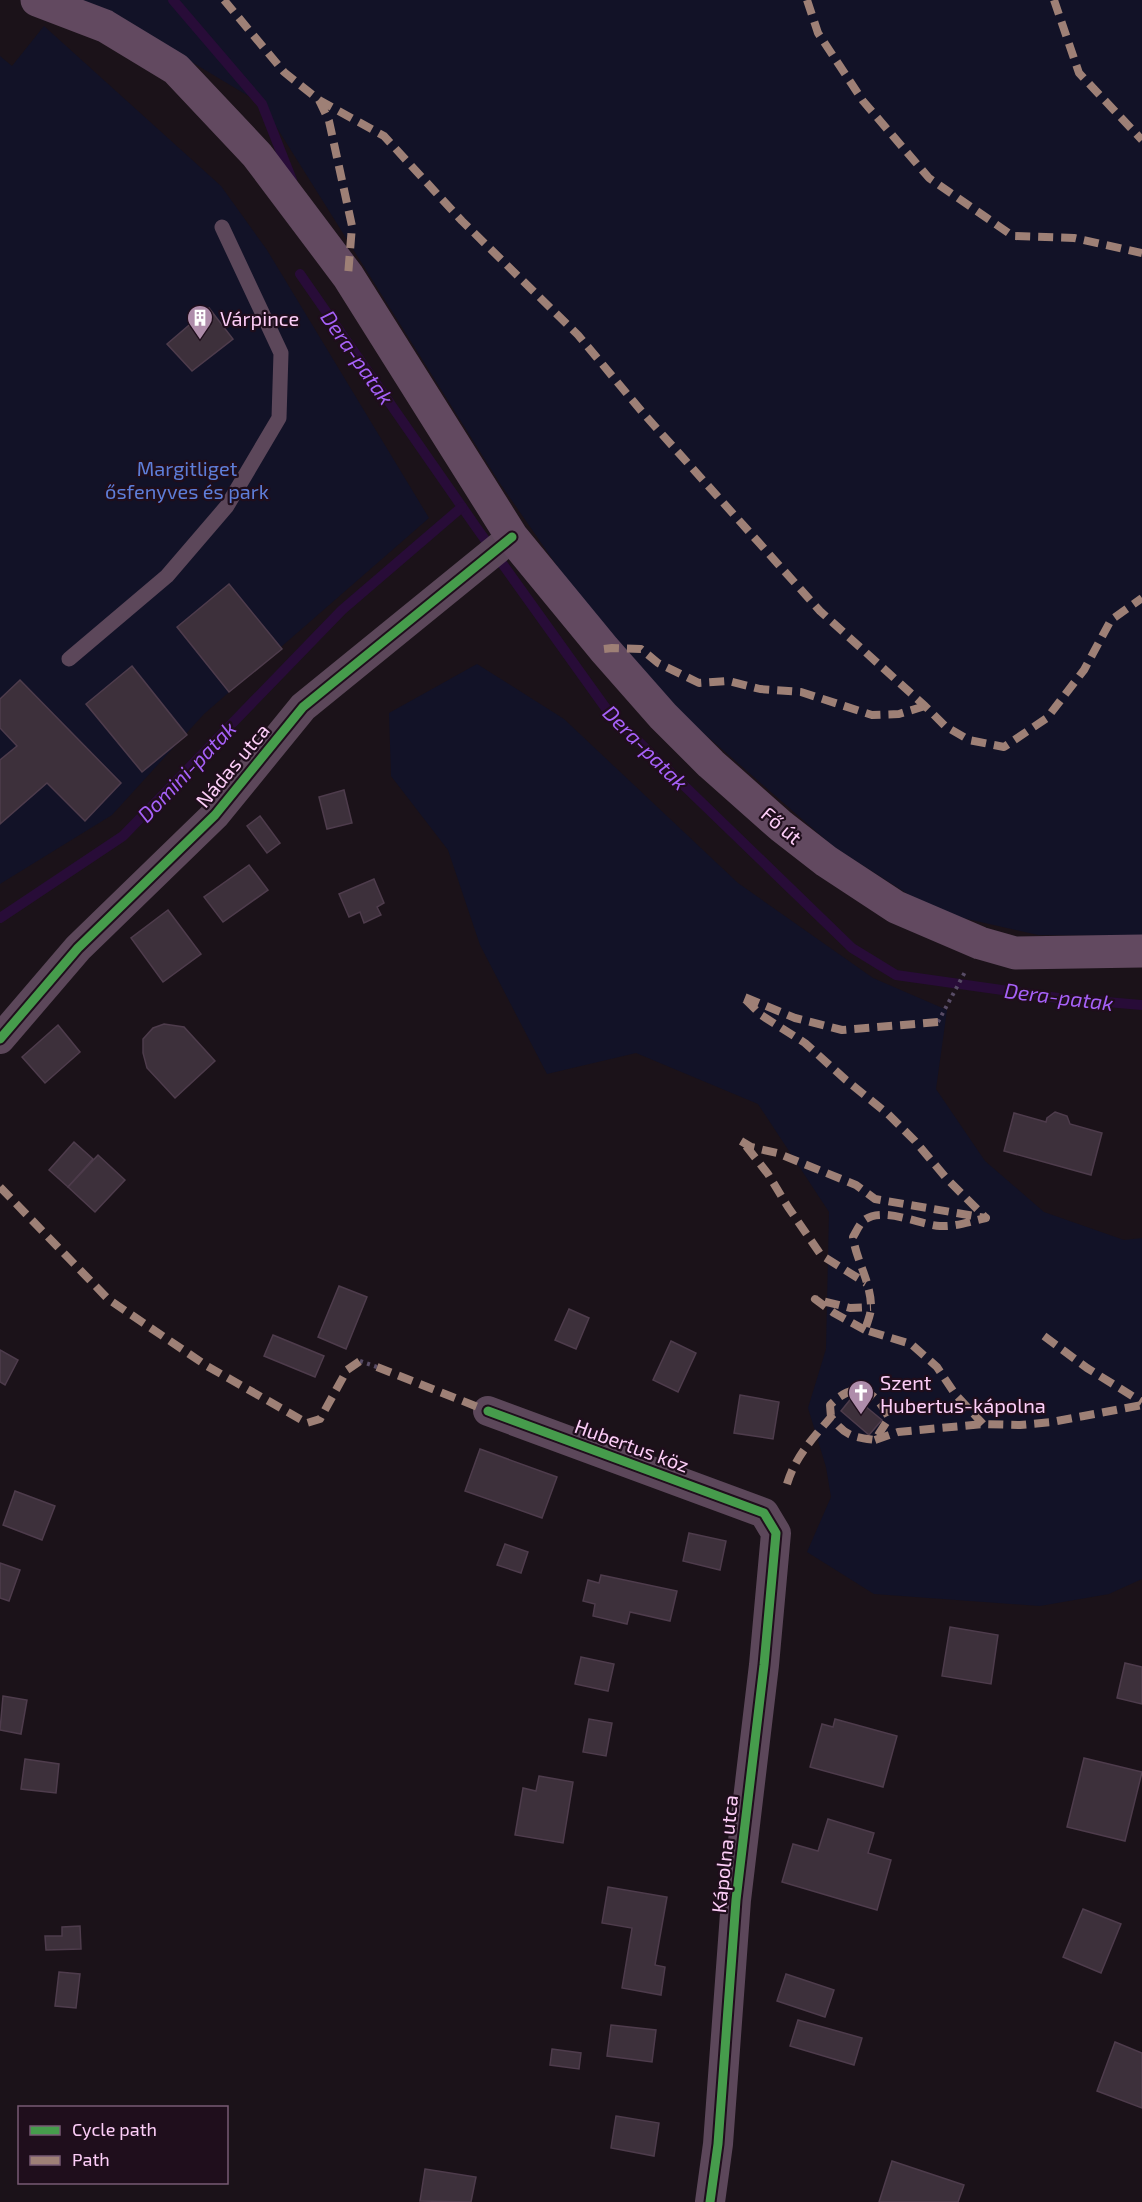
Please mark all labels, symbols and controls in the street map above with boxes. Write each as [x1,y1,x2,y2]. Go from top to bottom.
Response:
building icon: Várpince [185,303,215,341]
water label: Dera-patak [316,305,400,409]
place label: Várpince [220,306,299,330]
park label: Margitliget ősfenyves és park [105,456,269,503]
water label: Dera-patak [598,699,694,795]
water label: Domini-patak [132,715,240,827]
street label: Nádas utca [190,718,274,812]
street label: Fő út [757,801,807,849]
water label: Dera-patak [1003,977,1115,1015]
place label: Szent Hubertus-kápolna [880,1370,1046,1417]
church icon: Szent Hubertus-kápolna [846,1378,876,1416]
street label: Hubertus köz [572,1413,692,1477]
street label: Kápolna utca [706,1794,742,1914]
legend [18,2106,228,2184]
text: Cycle path [72,2118,157,2140]
text: Path [72,2148,110,2170]

